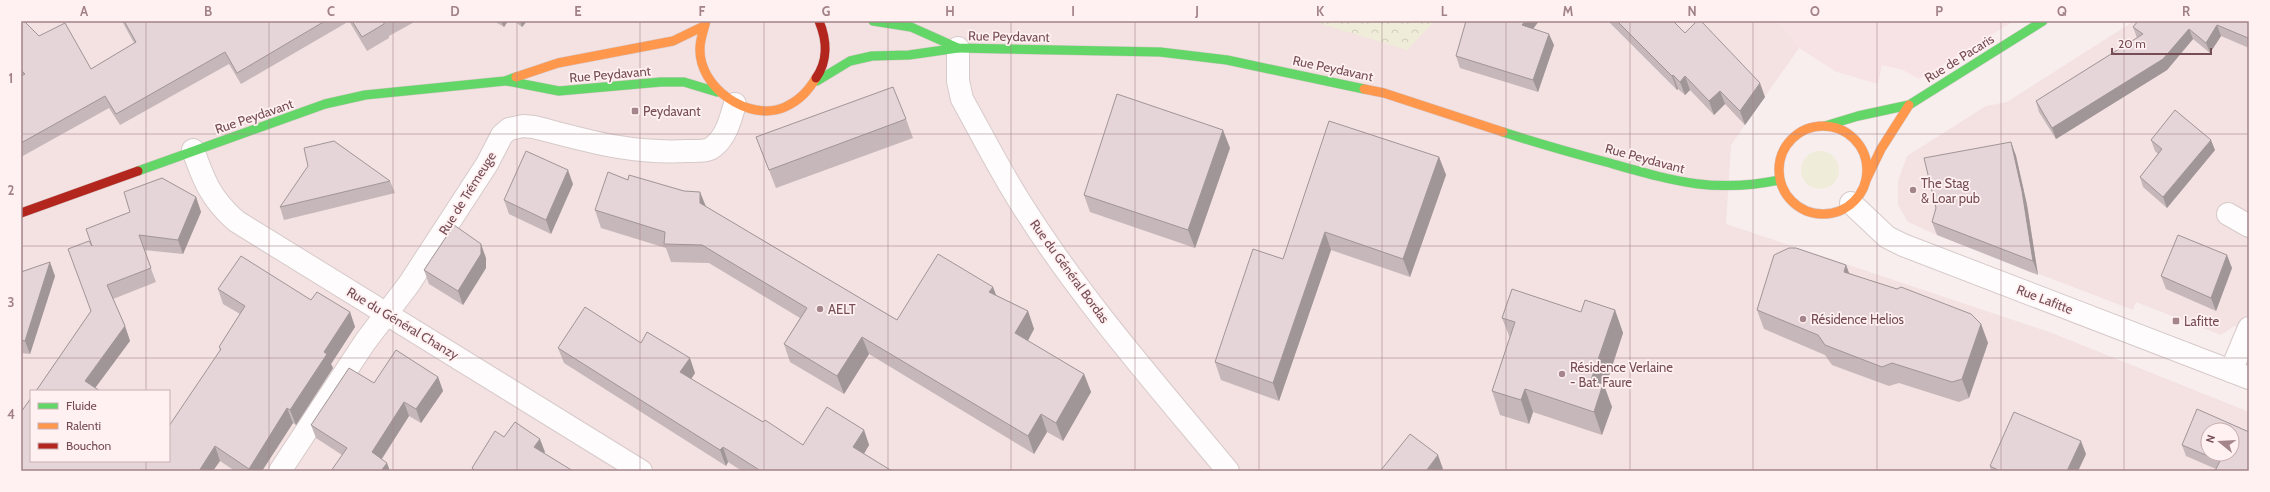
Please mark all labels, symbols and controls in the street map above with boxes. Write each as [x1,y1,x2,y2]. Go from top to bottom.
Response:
text: A [80,3,89,19]
text: B [204,3,212,19]
text: C [327,3,335,19]
text: D [450,3,460,19]
text: E [574,3,582,19]
text: F [699,3,706,19]
text: G [822,3,831,19]
text: H [945,3,955,19]
text: I [1071,3,1075,19]
text: J [1194,3,1199,19]
text: K [1316,3,1325,19]
text: L [1441,3,1448,19]
text: M [1563,3,1574,19]
text: N [1687,3,1697,19]
text: O [1810,3,1820,19]
text: P [1935,3,1943,19]
text: Q [2057,3,2067,19]
text: R [2182,3,2190,19]
street label: Rue Peydavant [968,27,1051,45]
street label: Rue de Pacaris [1921,30,1997,86]
scale bar [2112,30,2211,56]
text: 20 m [2118,36,2146,51]
street label: Rue Peydavant [1291,52,1375,84]
street label: Rue Peydavant [569,62,652,86]
text: 1 [9,70,13,86]
street label: Rue Peydavant [213,95,296,137]
place label: Peydavant [643,103,701,119]
marker: Peydavant [630,106,640,116]
street label: Rue Peydavant [1603,140,1687,176]
street label: Rue de Trémeuge [435,148,499,238]
place label: The Stag & Loar pub [1921,175,1980,206]
text: 2 [8,182,15,198]
marker: The Stag & Loar pub [1908,185,1918,195]
street label: Rue du Général Bordas [1027,216,1113,326]
street label: Rue Lafitte [2014,281,2076,317]
street label: Rue du Général Chanzy [344,283,462,363]
text: 3 [7,294,15,310]
place label: AELT [828,301,856,317]
marker: AELT [815,304,825,314]
place label: Résidence Helios [1811,311,1905,327]
place label: Lafitte [2184,313,2219,329]
marker: Résidence Helios [1798,314,1808,324]
marker: Lafitte [2171,316,2181,326]
place label: Résidence Verlaine - Bat. Faure [1570,359,1673,390]
marker: Résidence Verlaine - Bat. Faure [1557,369,1567,379]
legend [30,390,170,462]
text: Fluide [66,398,97,413]
text: 4 [7,406,15,422]
text: Ralenti [66,418,101,433]
north arrow [2200,422,2240,462]
text: N [2203,433,2218,445]
text: Bouchon [66,438,112,453]

